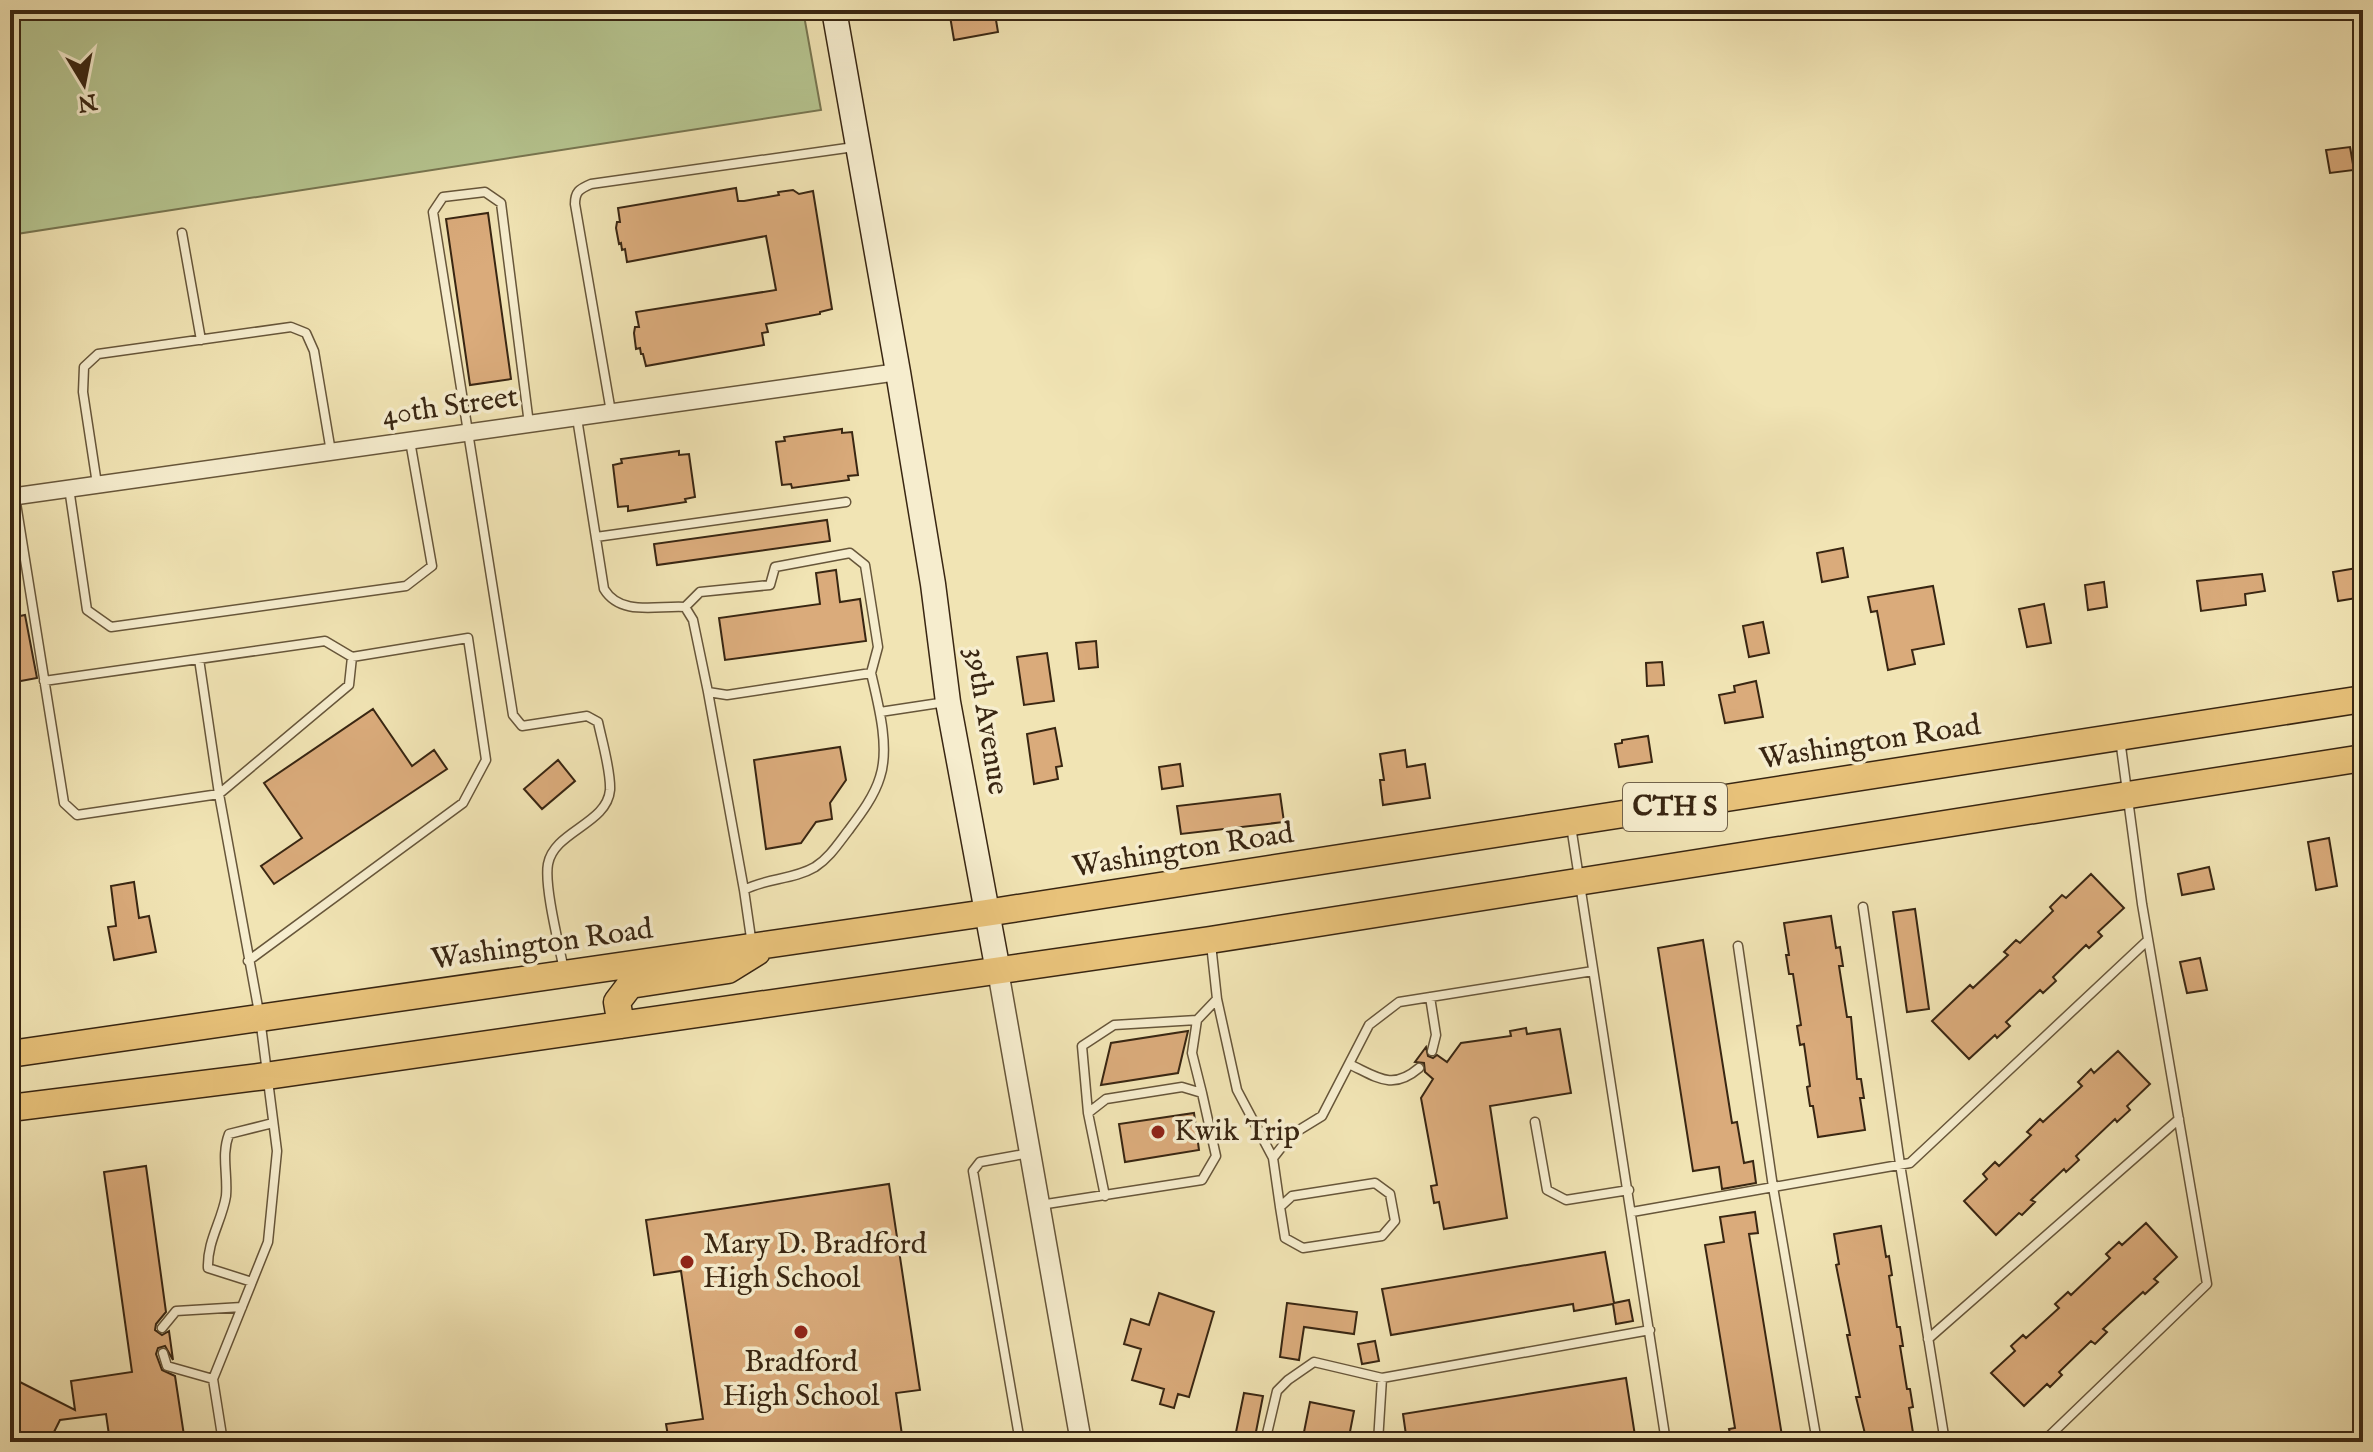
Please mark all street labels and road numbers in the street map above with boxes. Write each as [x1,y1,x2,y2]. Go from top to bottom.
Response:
street label: 40th Street [380,379,520,435]
street label: 39th Avenue [956,645,1016,797]
street label: Washington Road [1757,707,1984,779]
road number: CTH S [1623,783,1727,831]
street label: Washington Road [1070,815,1297,887]
street label: Washington Road [429,911,656,979]

